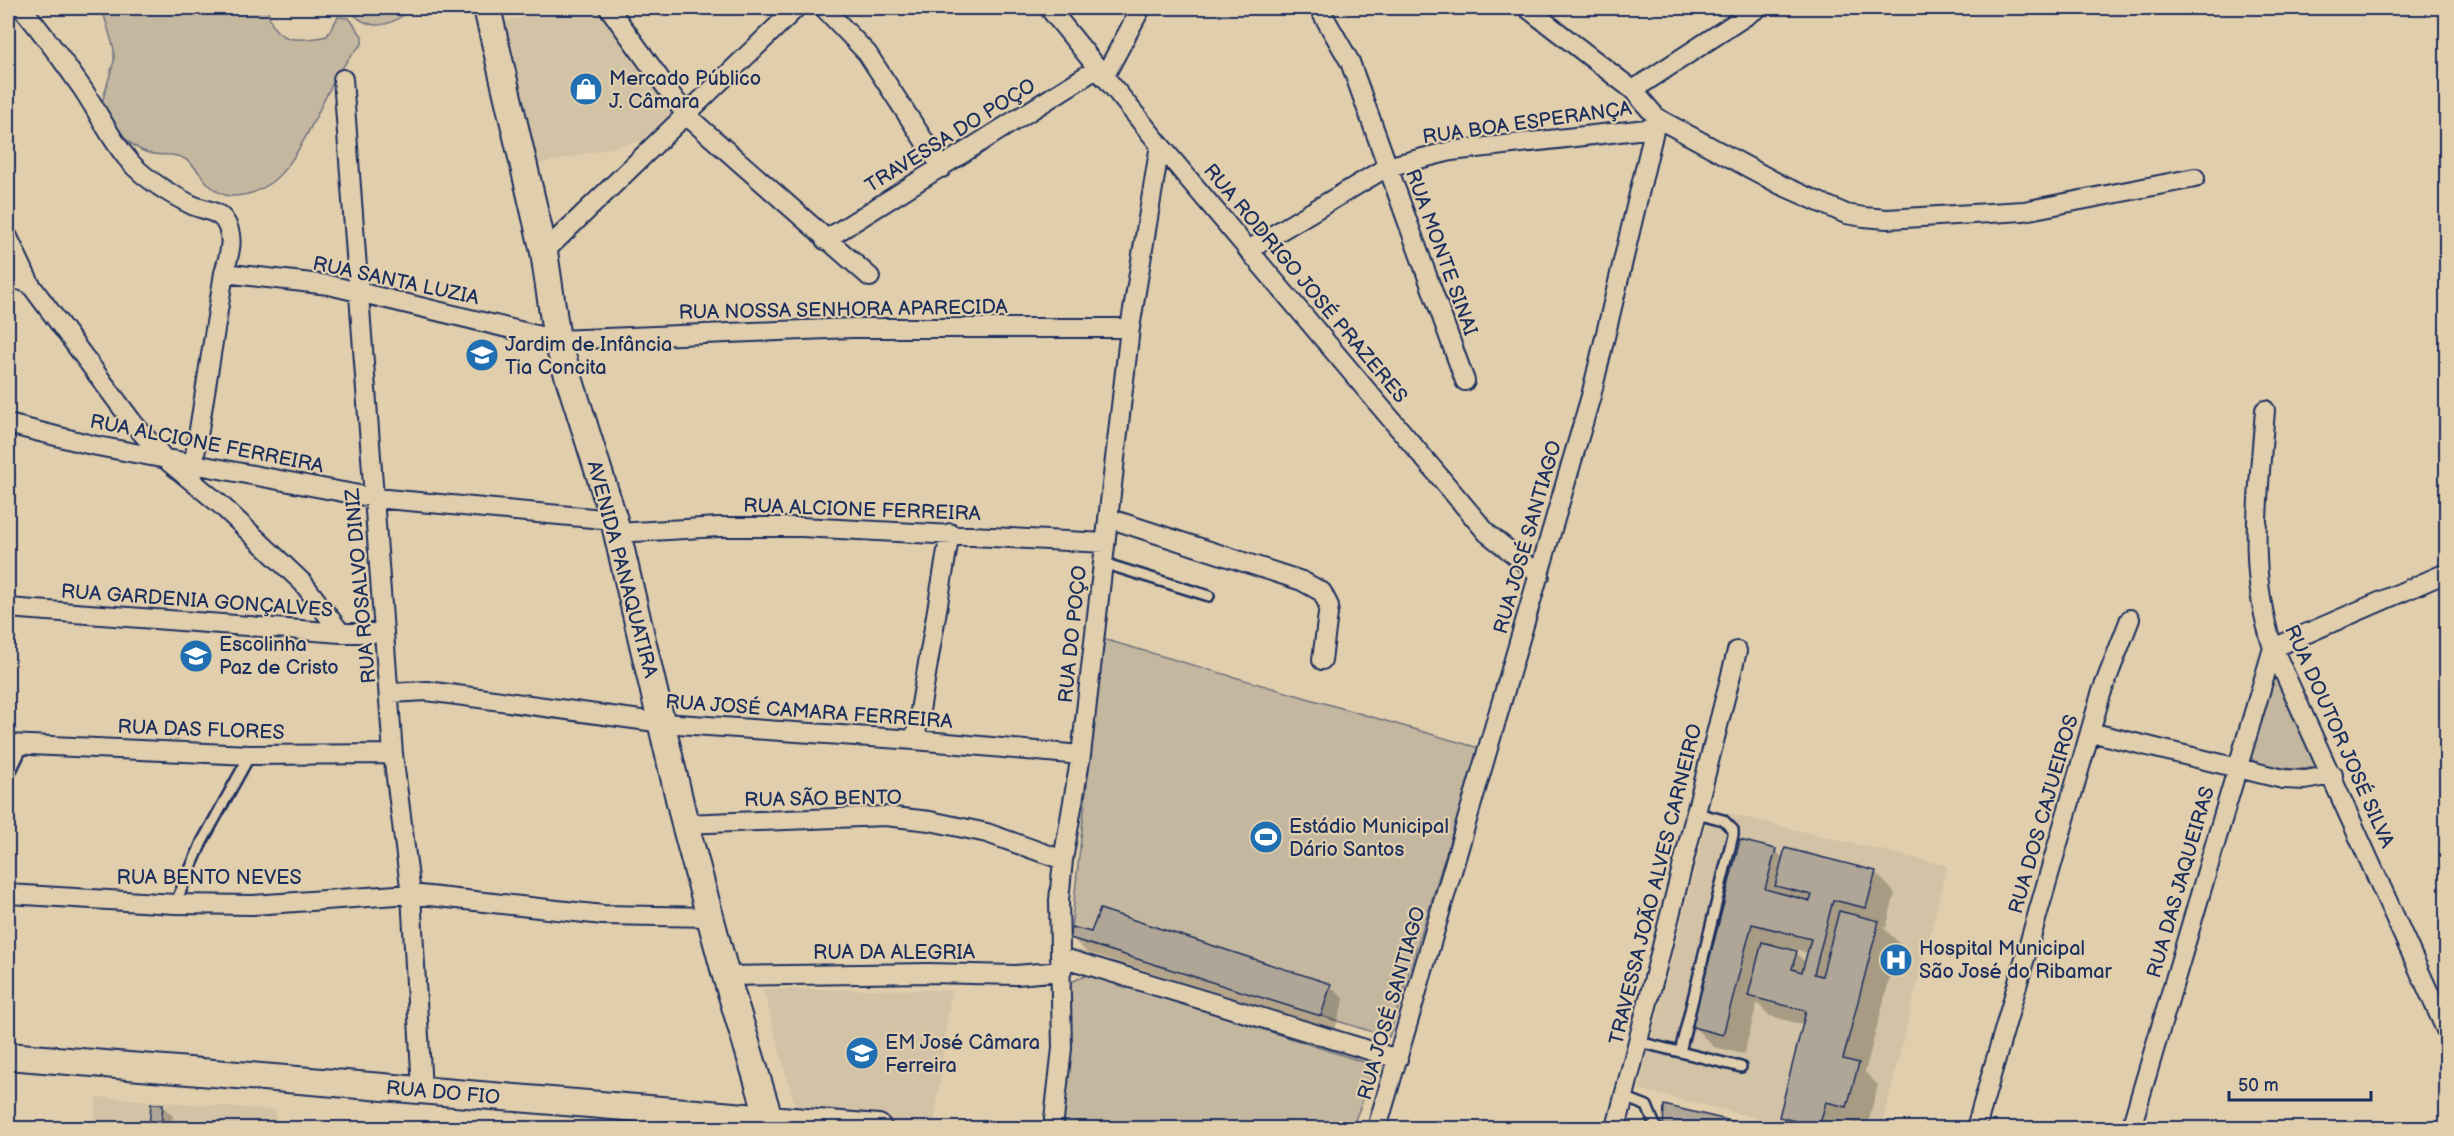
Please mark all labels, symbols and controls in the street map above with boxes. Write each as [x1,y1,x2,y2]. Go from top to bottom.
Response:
place label: Mercado Público J. Câmara [609,67,761,114]
shop icon: Mercado Público J. Câmara [568,71,604,107]
street label: TRAVESSA DO POÇO [861,74,1040,198]
street label: RUA BOA ESPERANÇA [1421,96,1634,150]
street label: RUA RODRIGO JOSÉ PRAZERES [1198,159,1413,408]
street label: RUA MONTE SINAI [1400,166,1482,339]
street label: RUA SANTA LUZIA [310,252,482,310]
street label: RUA NOSSA SENHORA APARECIDA [678,295,1008,325]
place label: Jardim de Infância Tia Concita [505,333,672,380]
school or university icon: Jardim de Infância Tia Concita [464,337,500,373]
street label: RUA ALCIONE FERREIRA [88,410,327,479]
street label: RUA JOSÉ SANTIAGO [1488,438,1567,637]
street label: AVENIDA PANAQUATIRA [582,458,663,681]
street label: RUA ROSALVO DINIZ [340,486,381,685]
street label: RUA ALCIONE FERREIRA [743,494,982,526]
street label: RUA DO POÇO [1054,564,1092,704]
street label: RUA GARDENIA GONÇALVES [60,580,334,622]
street label: RUA DOUTOR JOSÉ SILVA [2279,621,2400,852]
place label: Escolinha Paz de Cristo [219,633,339,680]
school or university icon: Escolinha Paz de Cristo [178,638,214,674]
street label: RUA JOSÉ CAMARA FERREIRA [664,689,954,734]
street label: RUA DOS CAJUEIROS [2004,712,2084,916]
street label: RUA DAS FLORES [117,715,285,745]
street label: TRAVESSA JOÃO ALVES CARNEIRO [1604,721,1708,1047]
street label: RUA DAS JAQUEIRAS [2142,784,2220,981]
street label: RUA SÃO BENTO [744,786,902,812]
place label: Estádio Municipal Dário Santos [1289,815,1449,862]
sports icon: Estádio Municipal Dário Santos [1248,819,1284,855]
street label: RUA BENTO NEVES [116,866,302,890]
street label: RUA JOSÉ SANTIAGO [1352,904,1431,1103]
place label: Hospital Municipal São José do Ribamar [1919,937,2113,984]
street label: RUA DA ALEGRIA [813,941,976,965]
hospital icon: Hospital Municipal São José do Ribamar [1878,942,1914,978]
place label: EM José Câmara Ferreira [885,1031,1040,1078]
school or university icon: EM José Câmara Ferreira [844,1035,880,1071]
scale bar [2229,1064,2372,1102]
text: 50 m [2238,1075,2279,1096]
street label: RUA DO FIO [385,1076,501,1110]

